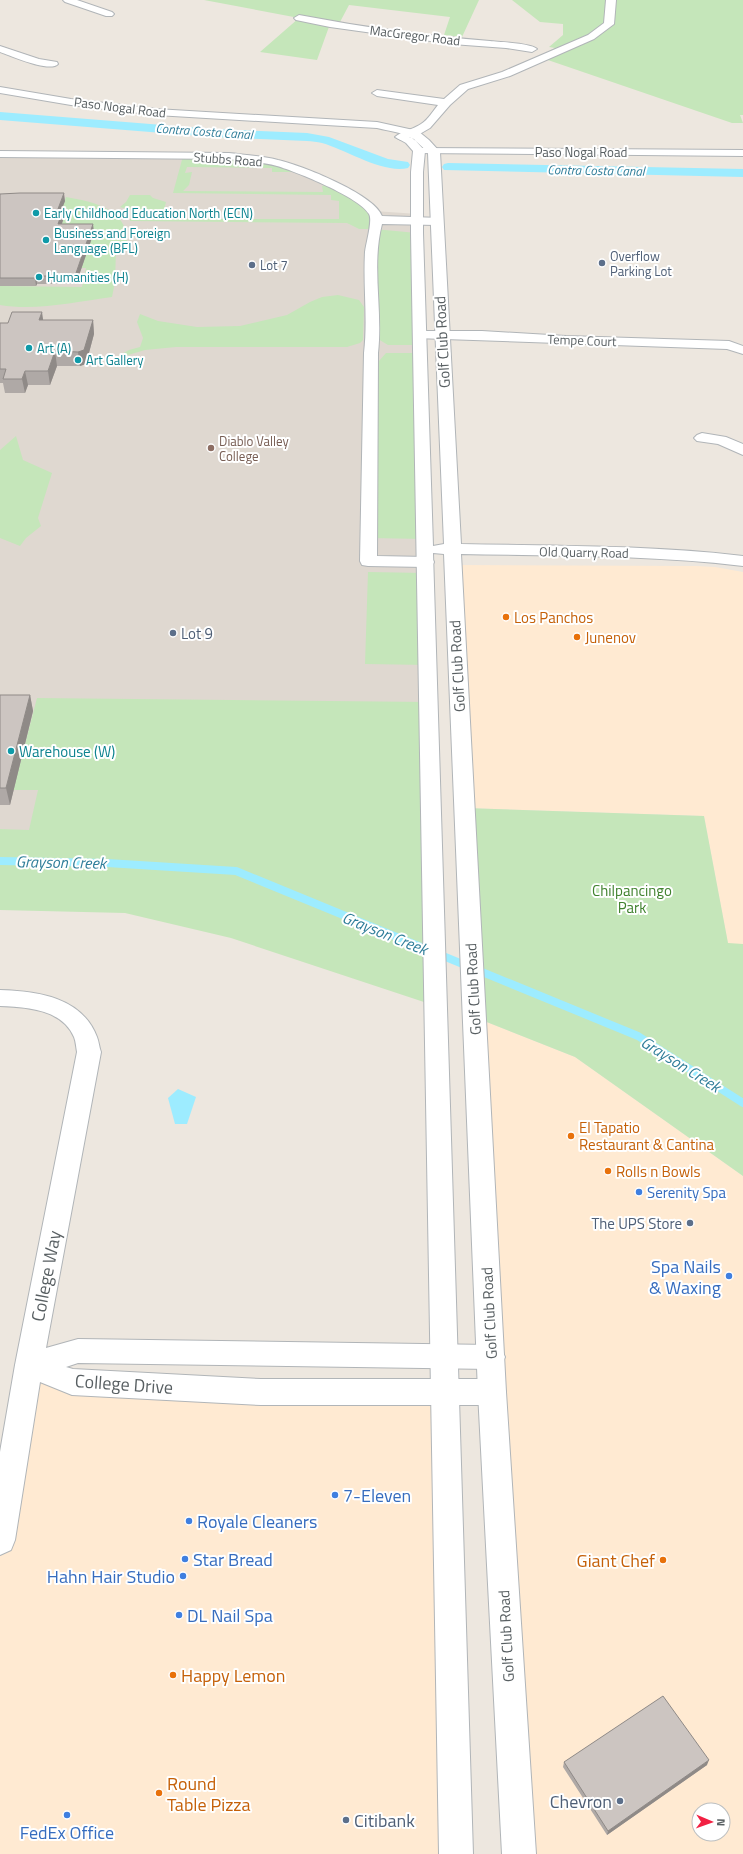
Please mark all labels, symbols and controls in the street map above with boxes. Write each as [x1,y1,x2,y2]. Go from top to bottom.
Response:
street label: MacGregor Road [369,20,461,50]
street label: Paso Nogal Road [73,91,167,123]
water label: Contra Costa Canal [155,118,255,145]
street label: Paso Nogal Road [535,142,627,162]
street label: Stubbs Road [193,147,263,171]
water label: Contra Costa Canal [547,159,647,181]
place label: Early Childhood Education North (ECN) [44,203,253,223]
marker: Early Childhood Education North (ECN) [31,208,41,218]
place label: Business and Foreign Language (BFL) [54,223,170,258]
marker: Business and Foreign Language (BFL) [41,235,51,245]
place label: Overflow Parking Lot [610,246,672,281]
place label: Lot 7 [260,255,288,275]
marker: Overflow Parking Lot [597,258,607,268]
marker: Lot 7 [247,260,257,270]
place label: Humanities (H) [47,267,128,287]
marker: Humanities (H) [34,272,44,282]
street label: Golf Club Road [428,295,456,389]
street label: Tempe Court [547,329,617,351]
place label: Art (A) [37,338,71,358]
marker: Art (A) [24,343,34,353]
place label: Art Gallery [86,350,144,370]
marker: Art Gallery [73,355,83,365]
place label: Diablo Valley College [219,431,289,466]
marker: Diablo Valley College [206,443,216,453]
street label: Old Quarry Road [539,541,629,563]
place label: Los Panchos [514,606,593,629]
marker: Los Panchos [501,612,511,622]
street label: Golf Club Road [443,619,471,713]
place label: Lot 9 [181,622,213,645]
place label: Junenov [585,626,636,649]
marker: Lot 9 [168,628,178,638]
marker: Junenov [572,632,582,642]
place label: Warehouse (W) [19,740,115,763]
marker: Warehouse (W) [6,746,16,756]
water label: Grayson Creek [16,849,108,875]
park label: Chilpancingo Park [592,879,672,919]
water label: Grayson Creek [339,905,433,962]
street label: Golf Club Road [459,942,487,1036]
water label: Grayson Creek [636,1030,727,1099]
place label: El Tapatio Restaurant & Cantina [579,1116,715,1156]
marker: El Tapatio Restaurant & Cantina [566,1131,576,1141]
place label: Rolls n Bowls [616,1160,701,1183]
marker: Rolls n Bowls [603,1166,613,1176]
place label: Serenity Spa [647,1181,727,1204]
marker: Serenity Spa [634,1187,644,1197]
place label: The UPS Store [591,1212,682,1235]
marker: The UPS Store [685,1218,695,1228]
street label: College Way [24,1228,68,1324]
place label: Spa Nails & Waxing [649,1253,721,1301]
street label: Golf Club Road [475,1266,503,1360]
marker: Spa Nails & Waxing [724,1271,734,1281]
street label: College Drive [74,1367,174,1401]
place label: 7-Eleven [343,1482,411,1509]
marker: 7-Eleven [330,1490,340,1500]
place label: Royale Cleaners [197,1508,317,1535]
marker: Royale Cleaners [184,1516,194,1526]
place label: Star Bread [193,1546,273,1573]
place label: Giant Chef [577,1547,655,1574]
marker: Star Bread [180,1554,190,1564]
marker: Giant Chef [658,1555,668,1565]
place label: Hahn Hair Studio [47,1563,175,1590]
marker: Hahn Hair Studio [178,1571,188,1581]
street label: Golf Club Road [492,1589,520,1683]
place label: DL Nail Spa [187,1602,273,1629]
marker: DL Nail Spa [174,1610,184,1620]
place label: Happy Lemon [181,1662,285,1689]
marker: Happy Lemon [168,1670,178,1680]
place label: Round Table Pizza [167,1770,251,1818]
marker: Round Table Pizza [154,1788,164,1798]
place label: Chevron [550,1788,612,1815]
marker: Chevron [615,1796,625,1806]
north arrow [691,1802,731,1842]
place label: Citibank [354,1807,415,1834]
marker: FedEx Office [62,1810,72,1820]
marker: Citibank [341,1815,351,1825]
text: N [713,1818,729,1826]
place label: FedEx Office [20,1819,114,1846]

